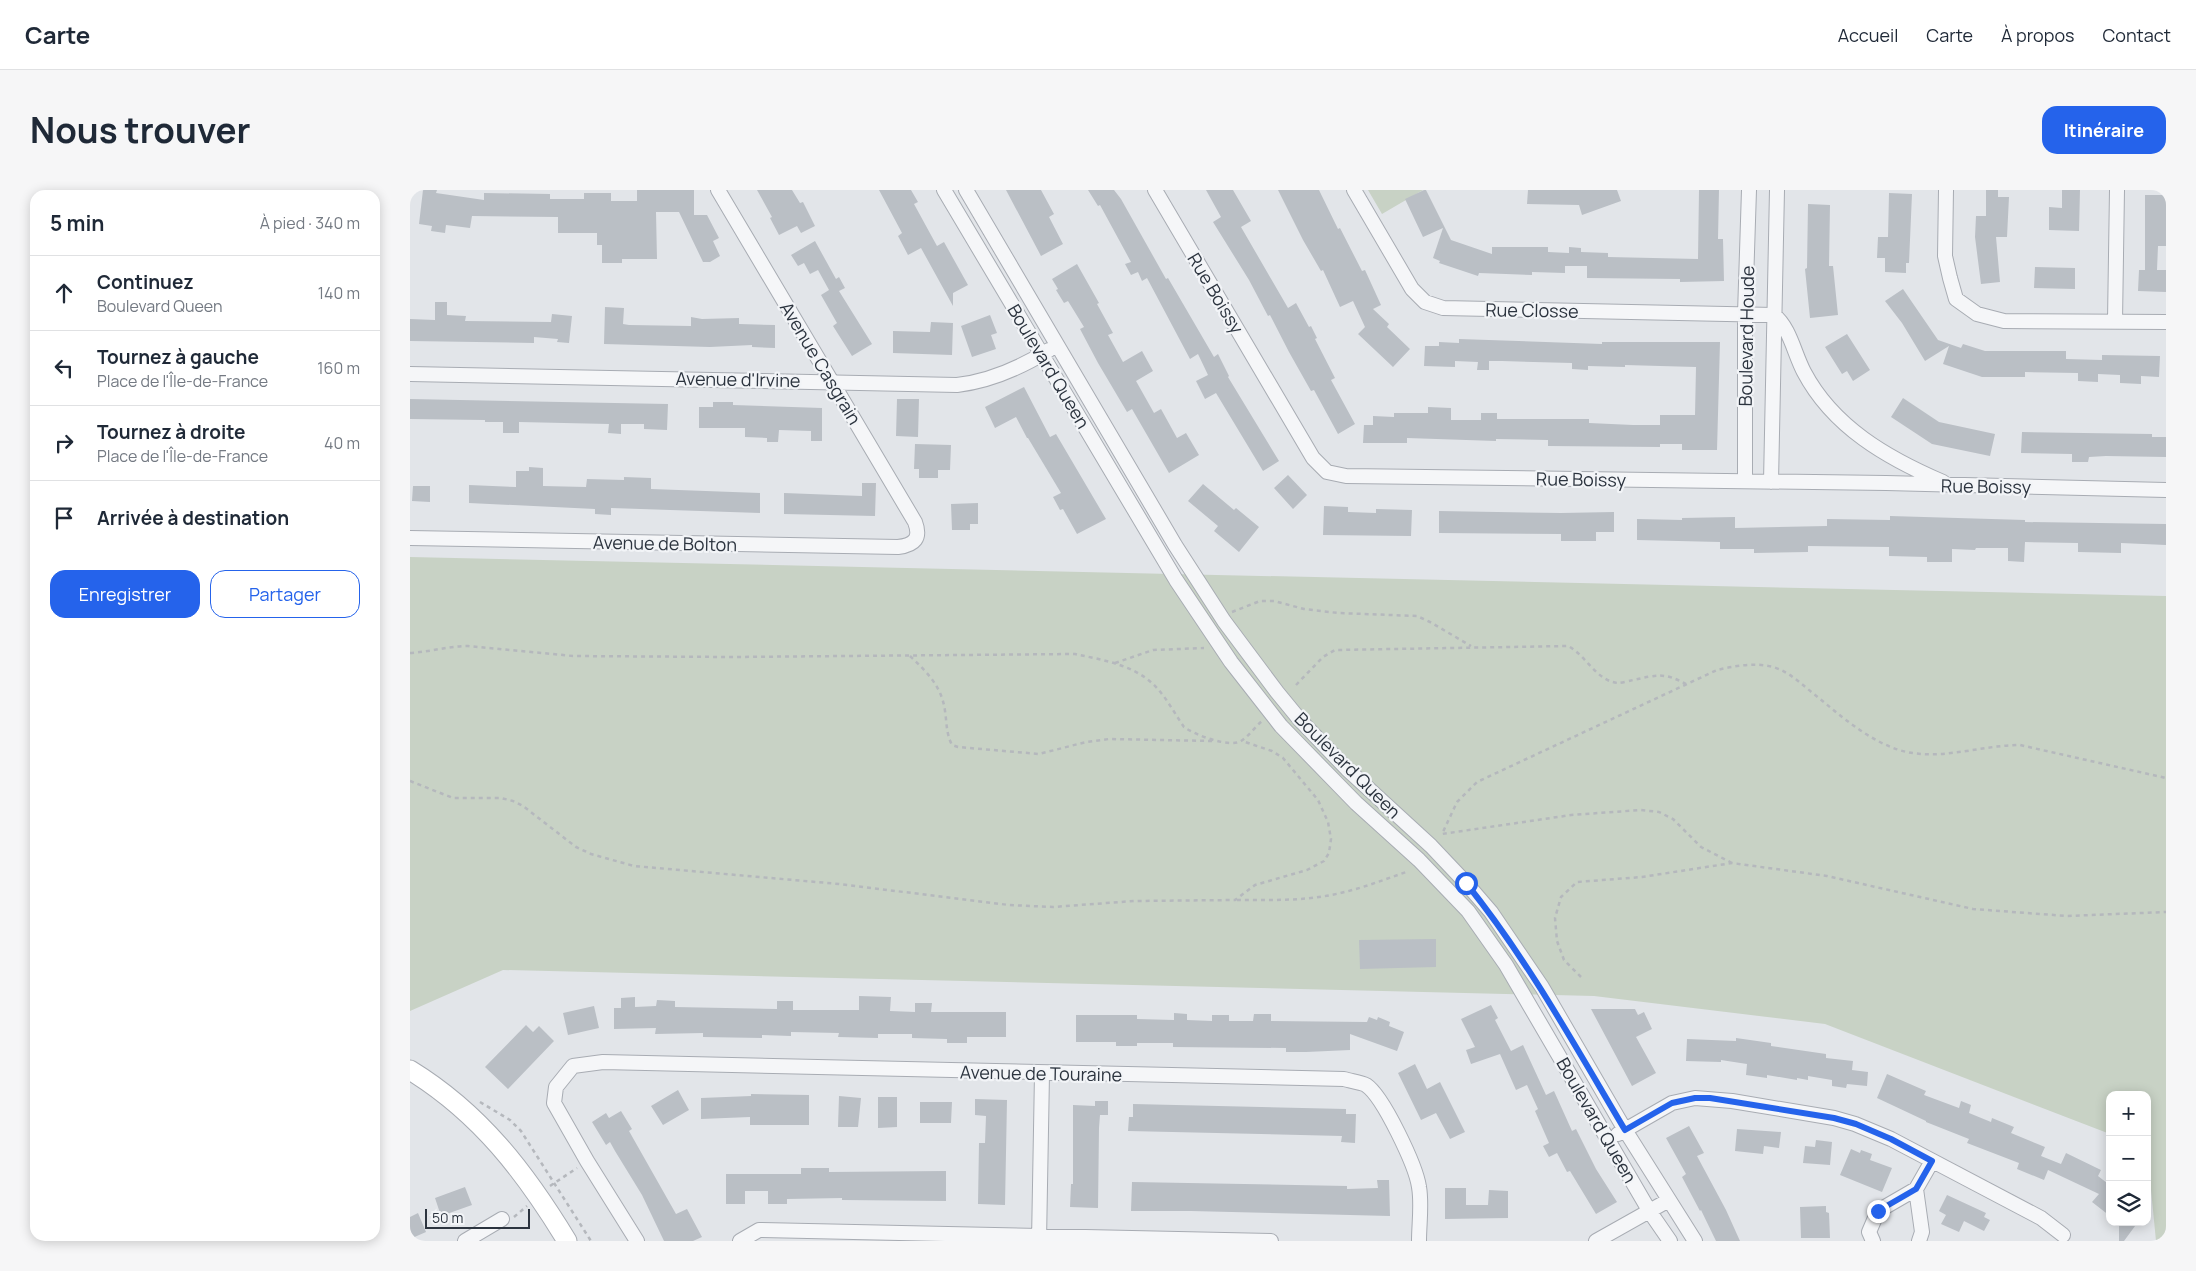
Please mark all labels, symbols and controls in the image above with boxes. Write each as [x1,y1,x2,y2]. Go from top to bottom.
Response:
text: Carte [25,18,90,51]
text: Accueil [1838,23,1898,47]
text: Carte [1926,23,1973,47]
text: À propos [2001,23,2074,47]
text: Contact [2102,23,2171,47]
text: Nous trouver [30,106,251,154]
button: Itinéraire [2042,106,2166,154]
text: 5 min [50,209,104,237]
text: À pied · 340 m [260,212,360,234]
street label: Rue Boissy [1183,248,1250,338]
street label: Boulevard Houde [1733,265,1759,407]
text: Continuez [97,269,194,295]
icon: ahead [50,279,78,307]
text: 140 m [318,282,360,304]
text: Boulevard Queen [97,295,222,317]
street label: Avenue Casgrain [775,297,867,429]
street label: Rue Closse [1485,297,1579,323]
street label: Boulevard Queen [1002,299,1096,433]
text: Tournez à gauche [97,344,259,370]
icon: left [50,354,78,382]
text: 160 m [317,357,360,379]
street label: Avenue d'Irvine [675,366,801,392]
text: Place de l'Île-de-France [97,370,268,392]
text: Tournez à droite [97,419,245,445]
icon: right [50,429,78,457]
text: 40 m [324,432,360,454]
text: Place de l'Île-de-France [97,445,268,467]
street label: Rue Boissy [1536,466,1627,492]
street label: Rue Boissy [1941,473,2032,499]
icon: arrive [50,504,78,532]
text: Arrivée à destination [97,505,289,531]
street label: Avenue de Bolton [593,530,737,556]
button: Enregistrer [50,570,200,618]
button: Partager [210,570,360,618]
street label: Boulevard Queen [1290,707,1406,823]
route start [1455,872,1478,895]
street label: Boulevard Queen [1551,1053,1643,1187]
street label: Avenue de Touraine [960,1060,1122,1086]
map controls [2106,1091,2151,1226]
button: + [2106,1091,2151,1136]
button: − [2106,1136,2151,1181]
button: layers [2106,1181,2151,1226]
route end [1867,1200,1890,1223]
scale bar [425,1206,530,1229]
text: 50 m [432,1208,463,1227]

